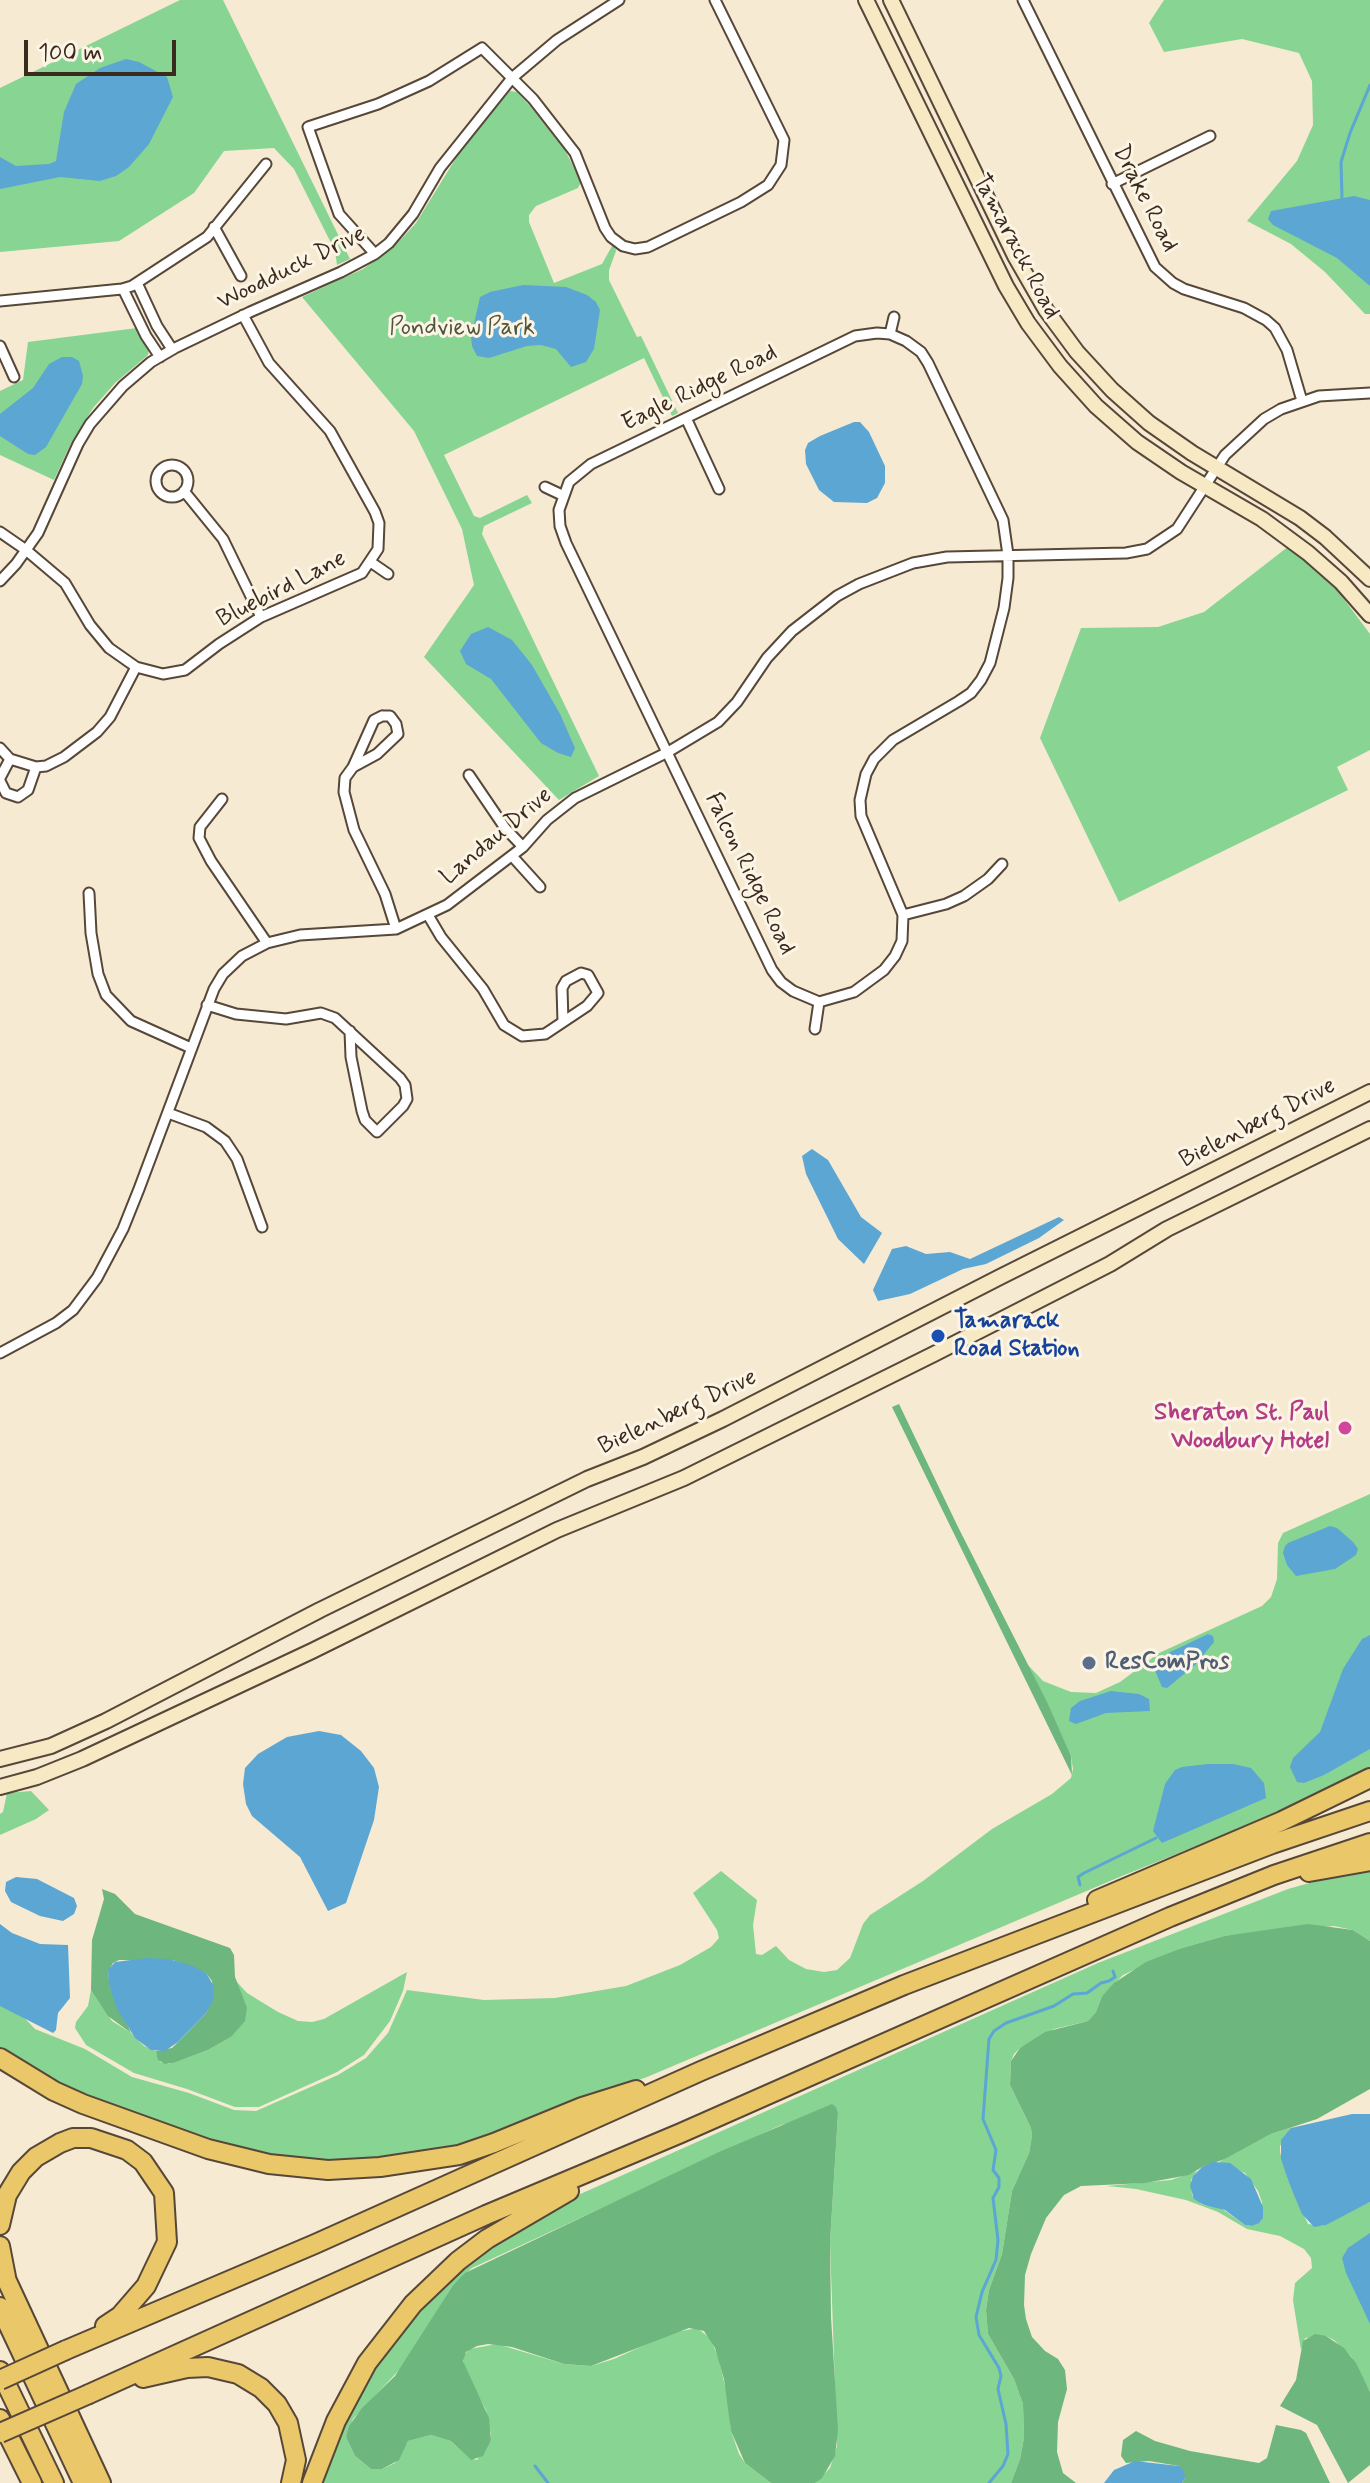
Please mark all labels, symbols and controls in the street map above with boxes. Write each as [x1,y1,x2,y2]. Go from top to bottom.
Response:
scale bar [28,24,180,74]
text: 100 m [38,38,102,69]
street label: Drake Road [1105,141,1183,257]
street label: Tamarack Road [965,170,1065,324]
street label: Woodduck Drive [213,221,371,317]
park label: Pondview Park [389,315,535,343]
street label: Eagle Ridge Road [618,339,782,439]
street label: Bluebird Lane [213,545,351,635]
street label: Landau Drive [435,782,559,892]
street label: Falcon Ridge Road [697,788,801,960]
street label: Bielenberg Drive [1175,1072,1341,1176]
place label: Tamarack Road Station [954,1308,1080,1364]
marker: Tamarack Road Station [929,1327,947,1345]
street label: Bielenberg Drive [594,1364,762,1462]
place label: Sheraton St. Paul Woodbury Hotel [1154,1400,1329,1456]
marker: Sheraton St. Paul Woodbury Hotel [1336,1419,1354,1437]
place label: ResComPros [1105,1649,1229,1677]
marker: ResComPros [1080,1654,1098,1672]

